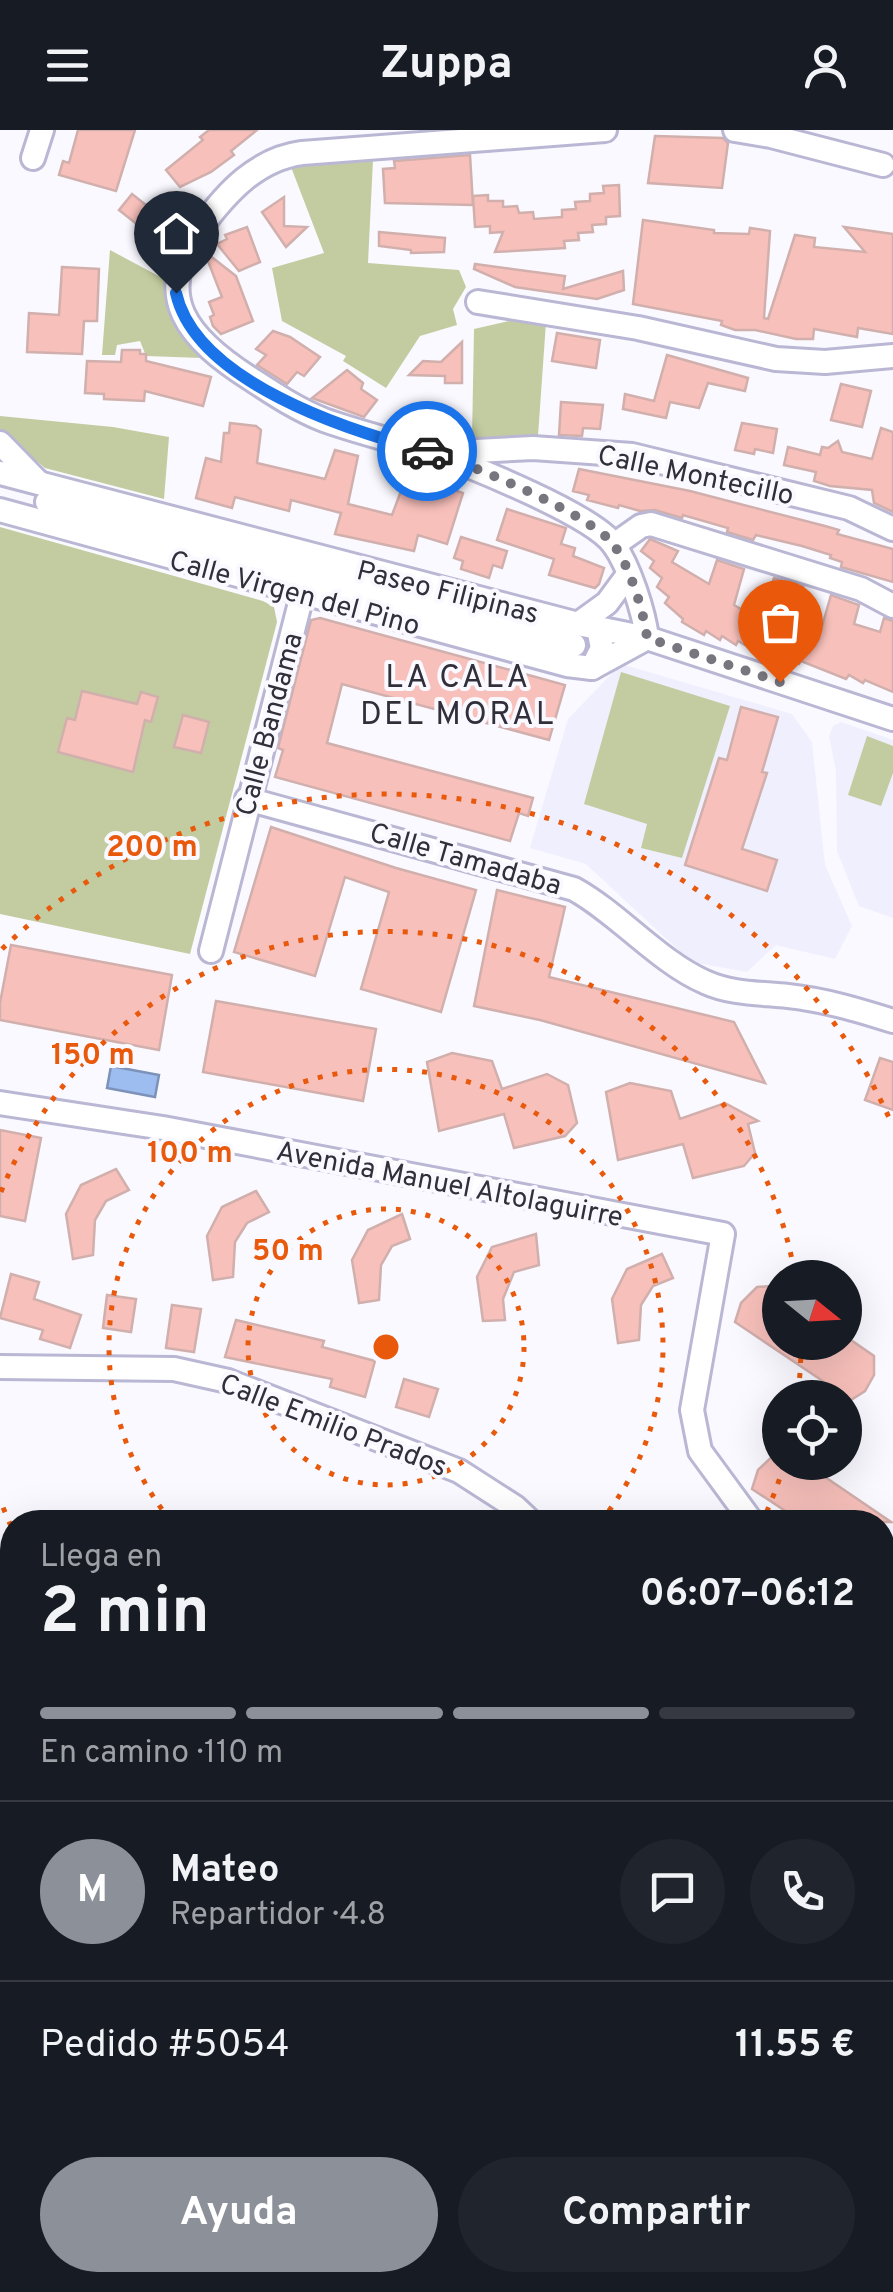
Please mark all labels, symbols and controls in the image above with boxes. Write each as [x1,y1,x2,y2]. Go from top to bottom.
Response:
text: Zuppa [380,37,513,94]
icon: menu [40,38,95,93]
icon: person [798,38,853,93]
pin [134,191,219,294]
icon: home [149,206,204,261]
courier [377,401,477,501]
icon: car [400,424,455,479]
street label: Calle Montecillo [594,439,797,515]
street label: Calle Virgen del Pino [165,544,424,646]
street label: Paseo Filipinas [352,554,542,634]
pin [738,580,823,683]
icon: bag [753,595,808,650]
street label: Calle Bandama [229,629,313,820]
district label: LA CALA DEL MORAL [360,659,556,736]
street label: Calle Tamadaba [365,816,565,905]
text: 200 m [106,830,198,867]
text: 150 m [51,1038,135,1075]
street label: Avenida Manuel Altolaguirre [273,1135,626,1237]
text: 100 m [147,1136,233,1173]
text: 50 m [252,1234,324,1271]
north arrow [762,1260,862,1360]
map controls [762,1260,862,1480]
centre of rings [368,1329,404,1365]
street label: Calle Emilio Prados [214,1367,452,1487]
button: locate [762,1380,862,1480]
text: Llega en [40,1538,162,1578]
text: 06:07–06:12 [640,1571,855,1620]
text: 2 min [40,1574,210,1656]
text: En camino · 110 m [40,1734,283,1774]
button: chat [620,1839,725,1944]
button: phone [750,1839,855,1944]
text: Mateo [170,1847,280,1896]
text: M [77,1867,108,1916]
text: Repartidor · 4.8 [170,1896,386,1936]
text: Pedido #5054 [40,2022,290,2071]
text: 11.55 € [735,2022,855,2071]
button: Ayuda [40,2157,438,2272]
button: Compartir [458,2157,855,2272]

